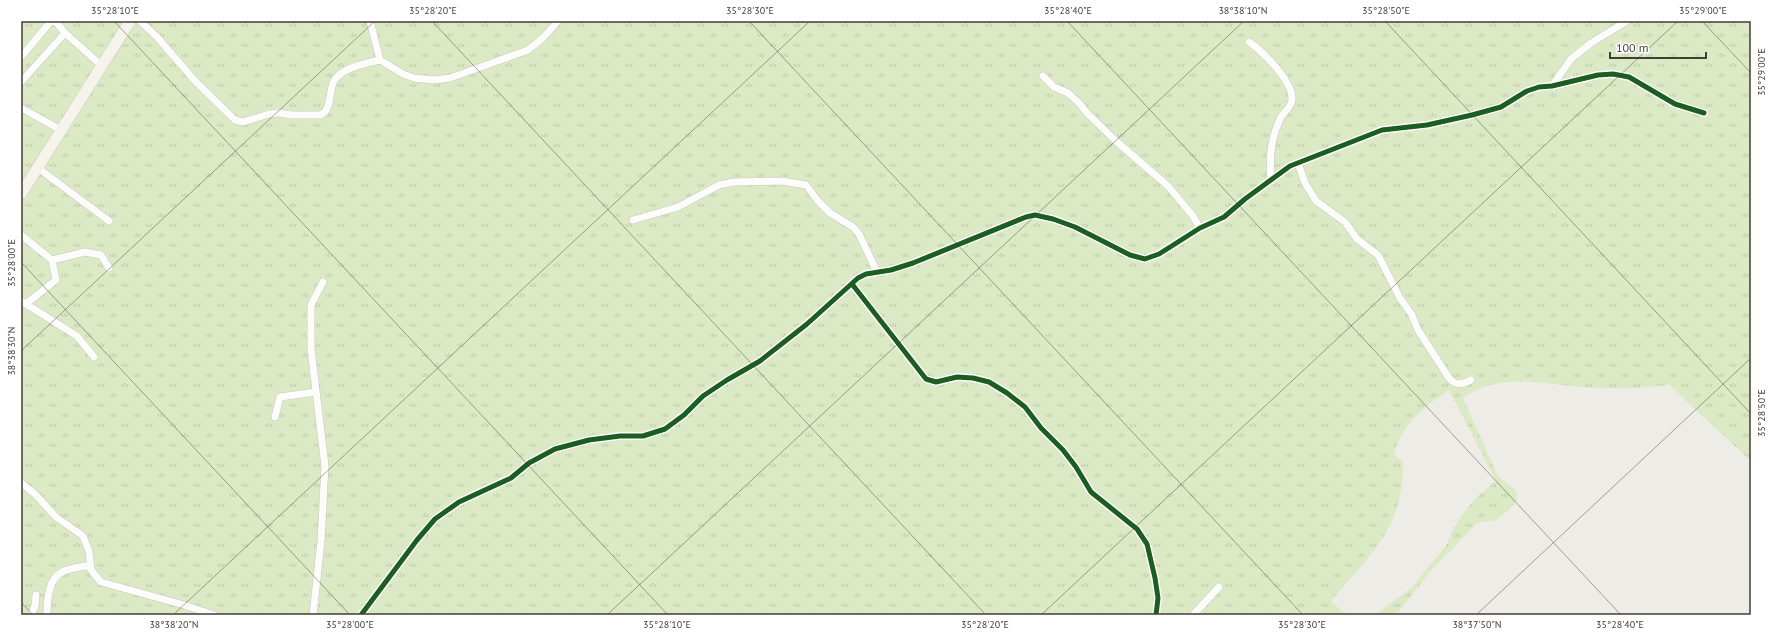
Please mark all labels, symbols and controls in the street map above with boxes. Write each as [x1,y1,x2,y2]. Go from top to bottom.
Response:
text: 35°28'10"E [91,4,139,17]
text: 35°28'20"E [409,4,457,17]
text: 35°28'30"E [726,4,774,17]
text: 35°28'40"E [1044,4,1092,17]
text: 38°38'10"N [1218,4,1268,17]
text: 35°28'50"E [1362,4,1410,17]
text: 35°29'00"E [1679,4,1727,17]
scale bar [1610,34,1706,60]
text: 100 m [1616,40,1649,55]
text: 35°29'00"E [1755,48,1768,96]
text: 35°28'00"E [5,239,18,287]
text: 38°38'30"N [5,326,18,376]
text: 35°28'50"E [1755,389,1768,437]
text: 38°38'20"N [149,618,199,631]
text: 35°28'00"E [326,618,374,631]
text: 35°28'10"E [643,618,691,631]
text: 35°28'20"E [961,618,1009,631]
text: 35°28'30"E [1278,618,1326,631]
text: 38°37'50"N [1452,618,1502,631]
text: 35°28'40"E [1596,618,1644,631]

